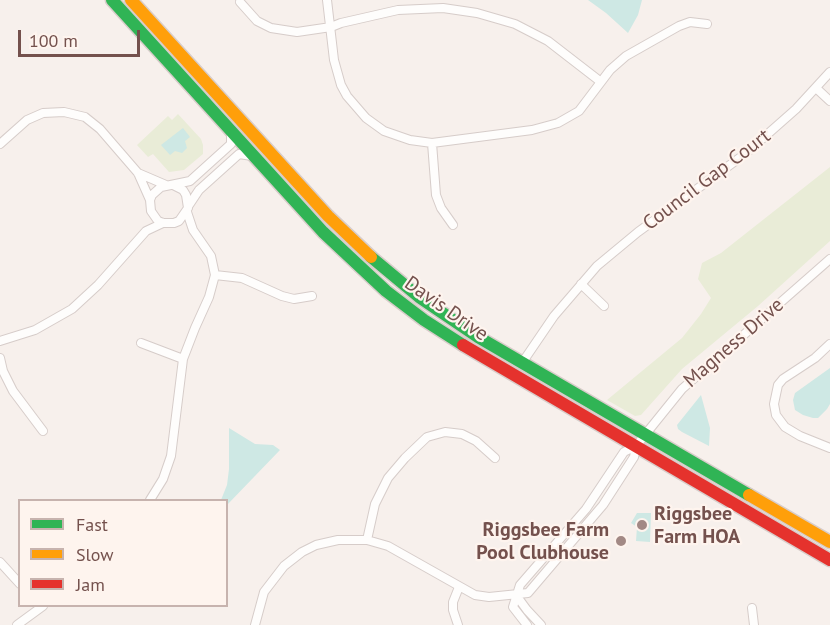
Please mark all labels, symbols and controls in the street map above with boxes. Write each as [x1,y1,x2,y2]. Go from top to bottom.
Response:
scale bar [21,18,142,56]
text: 100 m [29,29,78,52]
street label: Council Gap Court [639,124,775,236]
street label: Davis Drive [400,271,492,347]
street label: Magness Drive [679,293,789,393]
legend [18,499,228,607]
place label: Riggsbee Farm HOA [654,502,740,549]
text: Fast [76,513,108,536]
place label: Riggsbee Farm Pool Clubhouse [476,518,609,565]
marker: Riggsbee Farm HOA [635,518,649,532]
marker: Riggsbee Farm Pool Clubhouse [614,534,628,548]
text: Slow [76,543,114,566]
text: Jam [76,573,105,596]

